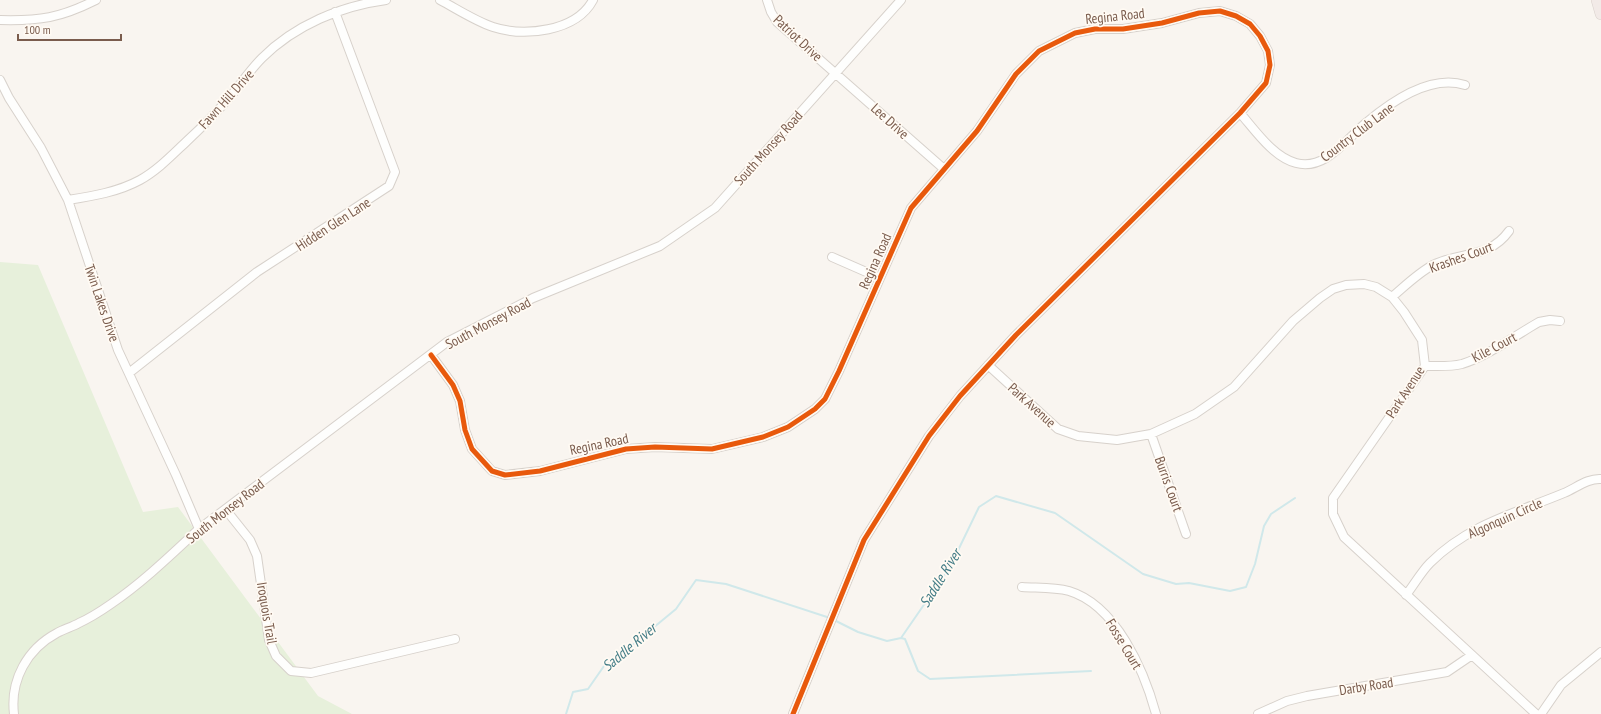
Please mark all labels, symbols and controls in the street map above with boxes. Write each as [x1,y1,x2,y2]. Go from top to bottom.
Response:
street label: Regina Road [1084,4,1146,28]
street label: Patriot Drive [770,11,826,65]
scale bar [18,16,121,42]
text: 100 m [24,22,51,37]
street label: Fawn Hill Drive [194,65,258,133]
street label: Country Club Lane [1317,98,1398,166]
street label: Lee Drive [867,99,913,143]
street label: South Monsey Road [730,107,806,189]
street label: Hidden Glen Lane [292,193,374,255]
street label: Regina Road [855,230,895,292]
street label: Krashes Court [1427,237,1495,277]
street label: Twin Lakes Drive [80,262,124,344]
street label: South Monsey Road [442,293,534,353]
street label: Kile Court [1469,328,1520,366]
street label: Park Avenue [1382,362,1429,421]
street label: Park Avenue [1004,379,1060,431]
street label: Regina Road [568,429,630,459]
street label: Burris Court [1151,454,1187,514]
street label: South Monsey Road [182,475,268,547]
street label: Algonquin Circle [1465,493,1545,542]
water label: Saddle River [915,544,966,611]
street label: Iroquois Trail [253,581,281,646]
street label: Fosse Court [1102,615,1146,673]
water label: Saddle River [598,618,661,675]
street label: Darby Road [1338,673,1394,699]

